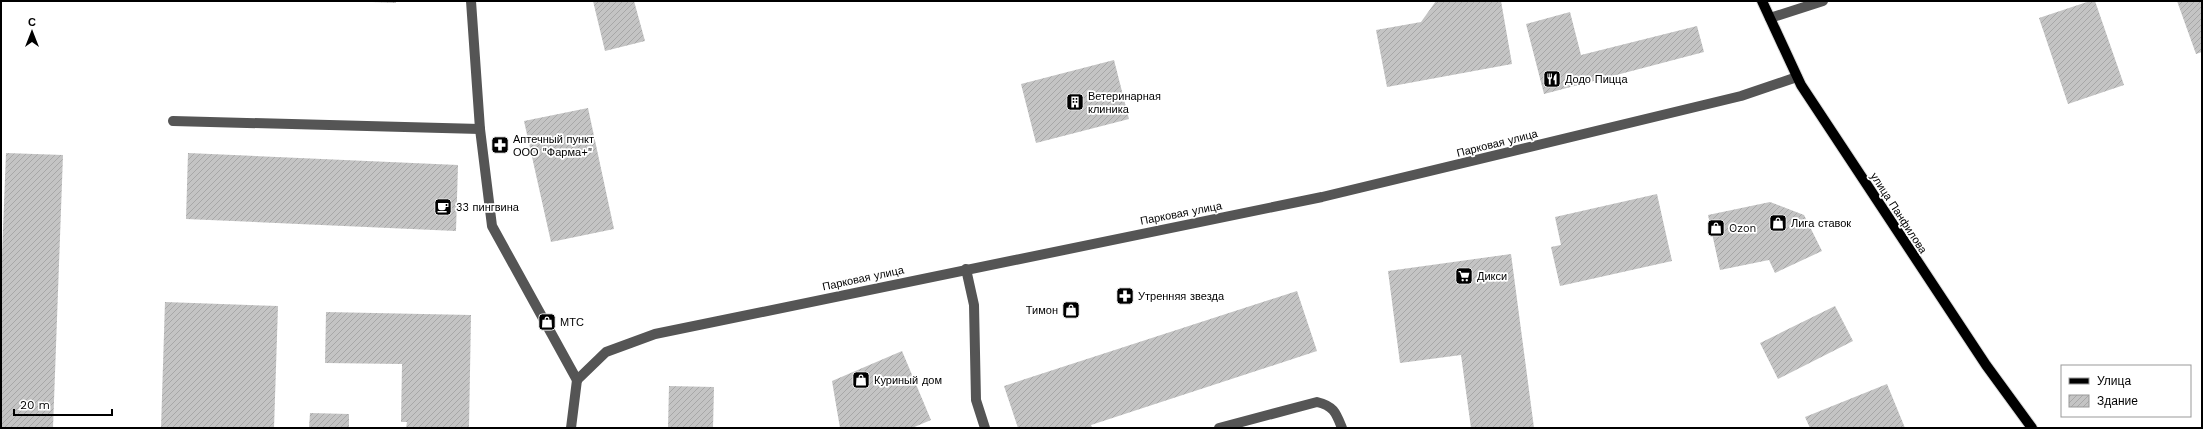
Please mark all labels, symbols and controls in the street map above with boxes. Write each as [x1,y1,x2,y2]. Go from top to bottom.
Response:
north arrow [12,12,52,52]
text: С [28,16,36,29]
restaurant icon: Додо Пицца [1542,69,1562,89]
place label: Додо Пицца [1565,73,1628,86]
place label: Ветеринарная клиника [1088,90,1161,116]
building icon: Ветеринарная клиника [1065,92,1085,112]
street label: Парковая улица [1455,127,1540,160]
place label: Аптечный пункт ООО "Фарма+" [513,133,594,159]
pharmacy icon: Аптечный пункт ООО "Фарма+" [490,135,510,155]
street label: улица Панфилова [1868,170,1930,257]
cafe icon: 33 пингвина [433,197,453,217]
street label: Парковая улица [1139,199,1224,228]
place label: 33 пингвина [456,201,520,214]
shop icon: Лига ставок [1768,213,1788,233]
place label: Лига ставок [1791,217,1851,230]
shop icon: Ozon [1706,218,1726,238]
place label: Ozon [1729,222,1756,235]
street label: Парковая улица [821,263,906,293]
supermarket icon: Дикси [1454,266,1474,286]
place label: Дикси [1477,270,1507,283]
pharmacy icon: Утренняя звезда [1115,286,1135,306]
place label: Утренняя звезда [1138,290,1225,303]
shop icon: Тимон [1061,300,1081,320]
place label: Тимон [1026,304,1058,317]
shop icon: МТС [537,312,557,332]
place label: МТС [560,316,584,329]
legend [2061,365,2191,417]
shop icon: Куриный дом [851,370,871,390]
place label: Куриный дом [874,374,942,387]
text: Улица [2097,374,2131,388]
scale bar [14,391,112,417]
text: Здание [2097,394,2138,408]
text: 20 m [20,398,50,412]

